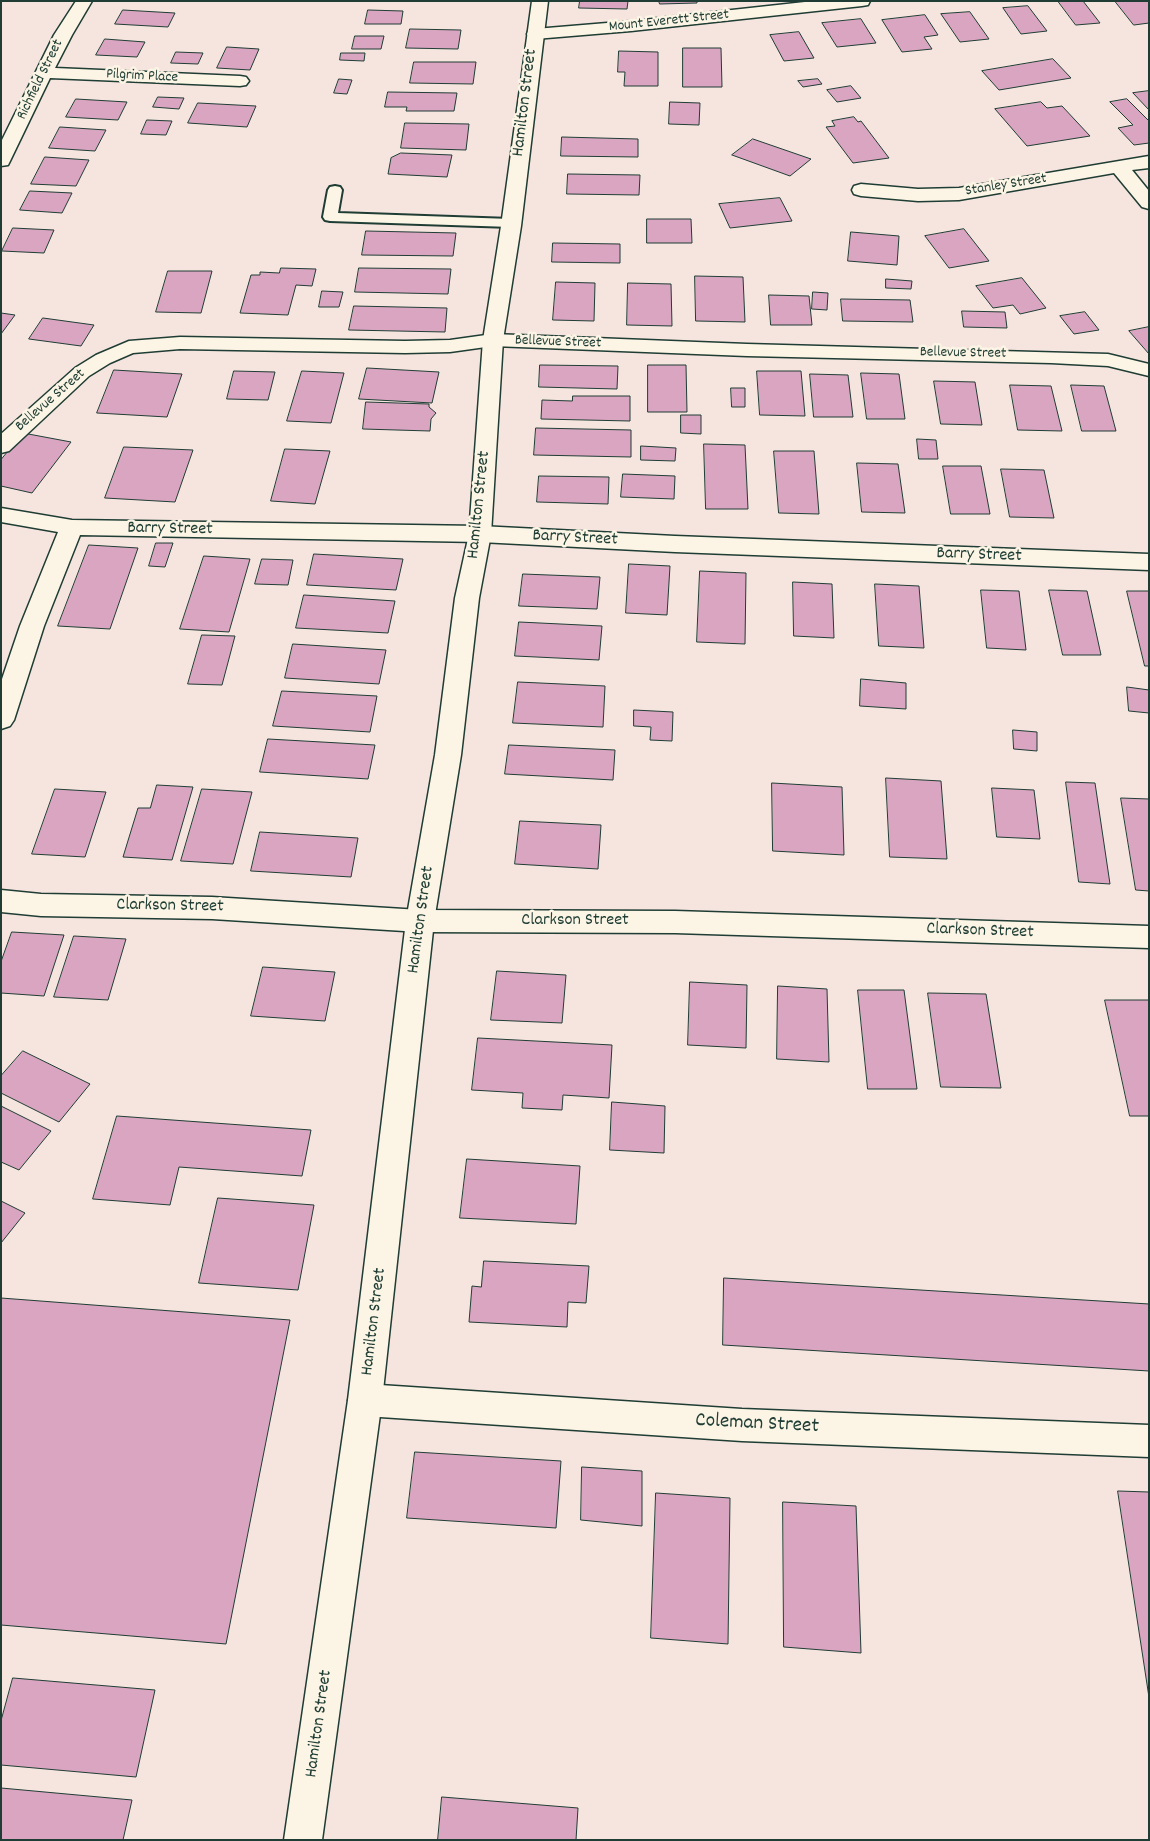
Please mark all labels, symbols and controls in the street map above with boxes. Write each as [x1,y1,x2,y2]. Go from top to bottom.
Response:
street label: Mount Everett Street [608,7,730,37]
street label: Richfield Street [14,37,68,123]
street label: Hamilton Street [509,48,543,158]
street label: Pilgrim Place [106,66,178,88]
street label: Stanley Street [964,171,1048,201]
street label: Bellevue Street [514,332,602,354]
street label: Bellevue Street [920,344,1006,364]
street label: Bellevue Street [12,366,90,436]
street label: Hamilton Street [464,450,496,560]
street label: Barry Street [127,518,213,542]
street label: Barry Street [532,526,618,552]
street label: Barry Street [936,544,1022,568]
street label: Hamilton Street [404,865,440,975]
street label: Clarkson Street [116,895,224,919]
street label: Clarkson Street [521,911,629,933]
street label: Clarkson Street [926,919,1034,945]
street label: Hamilton Street [358,1267,392,1377]
street label: Coleman Street [695,1409,819,1441]
street label: Hamilton Street [302,1669,338,1779]

